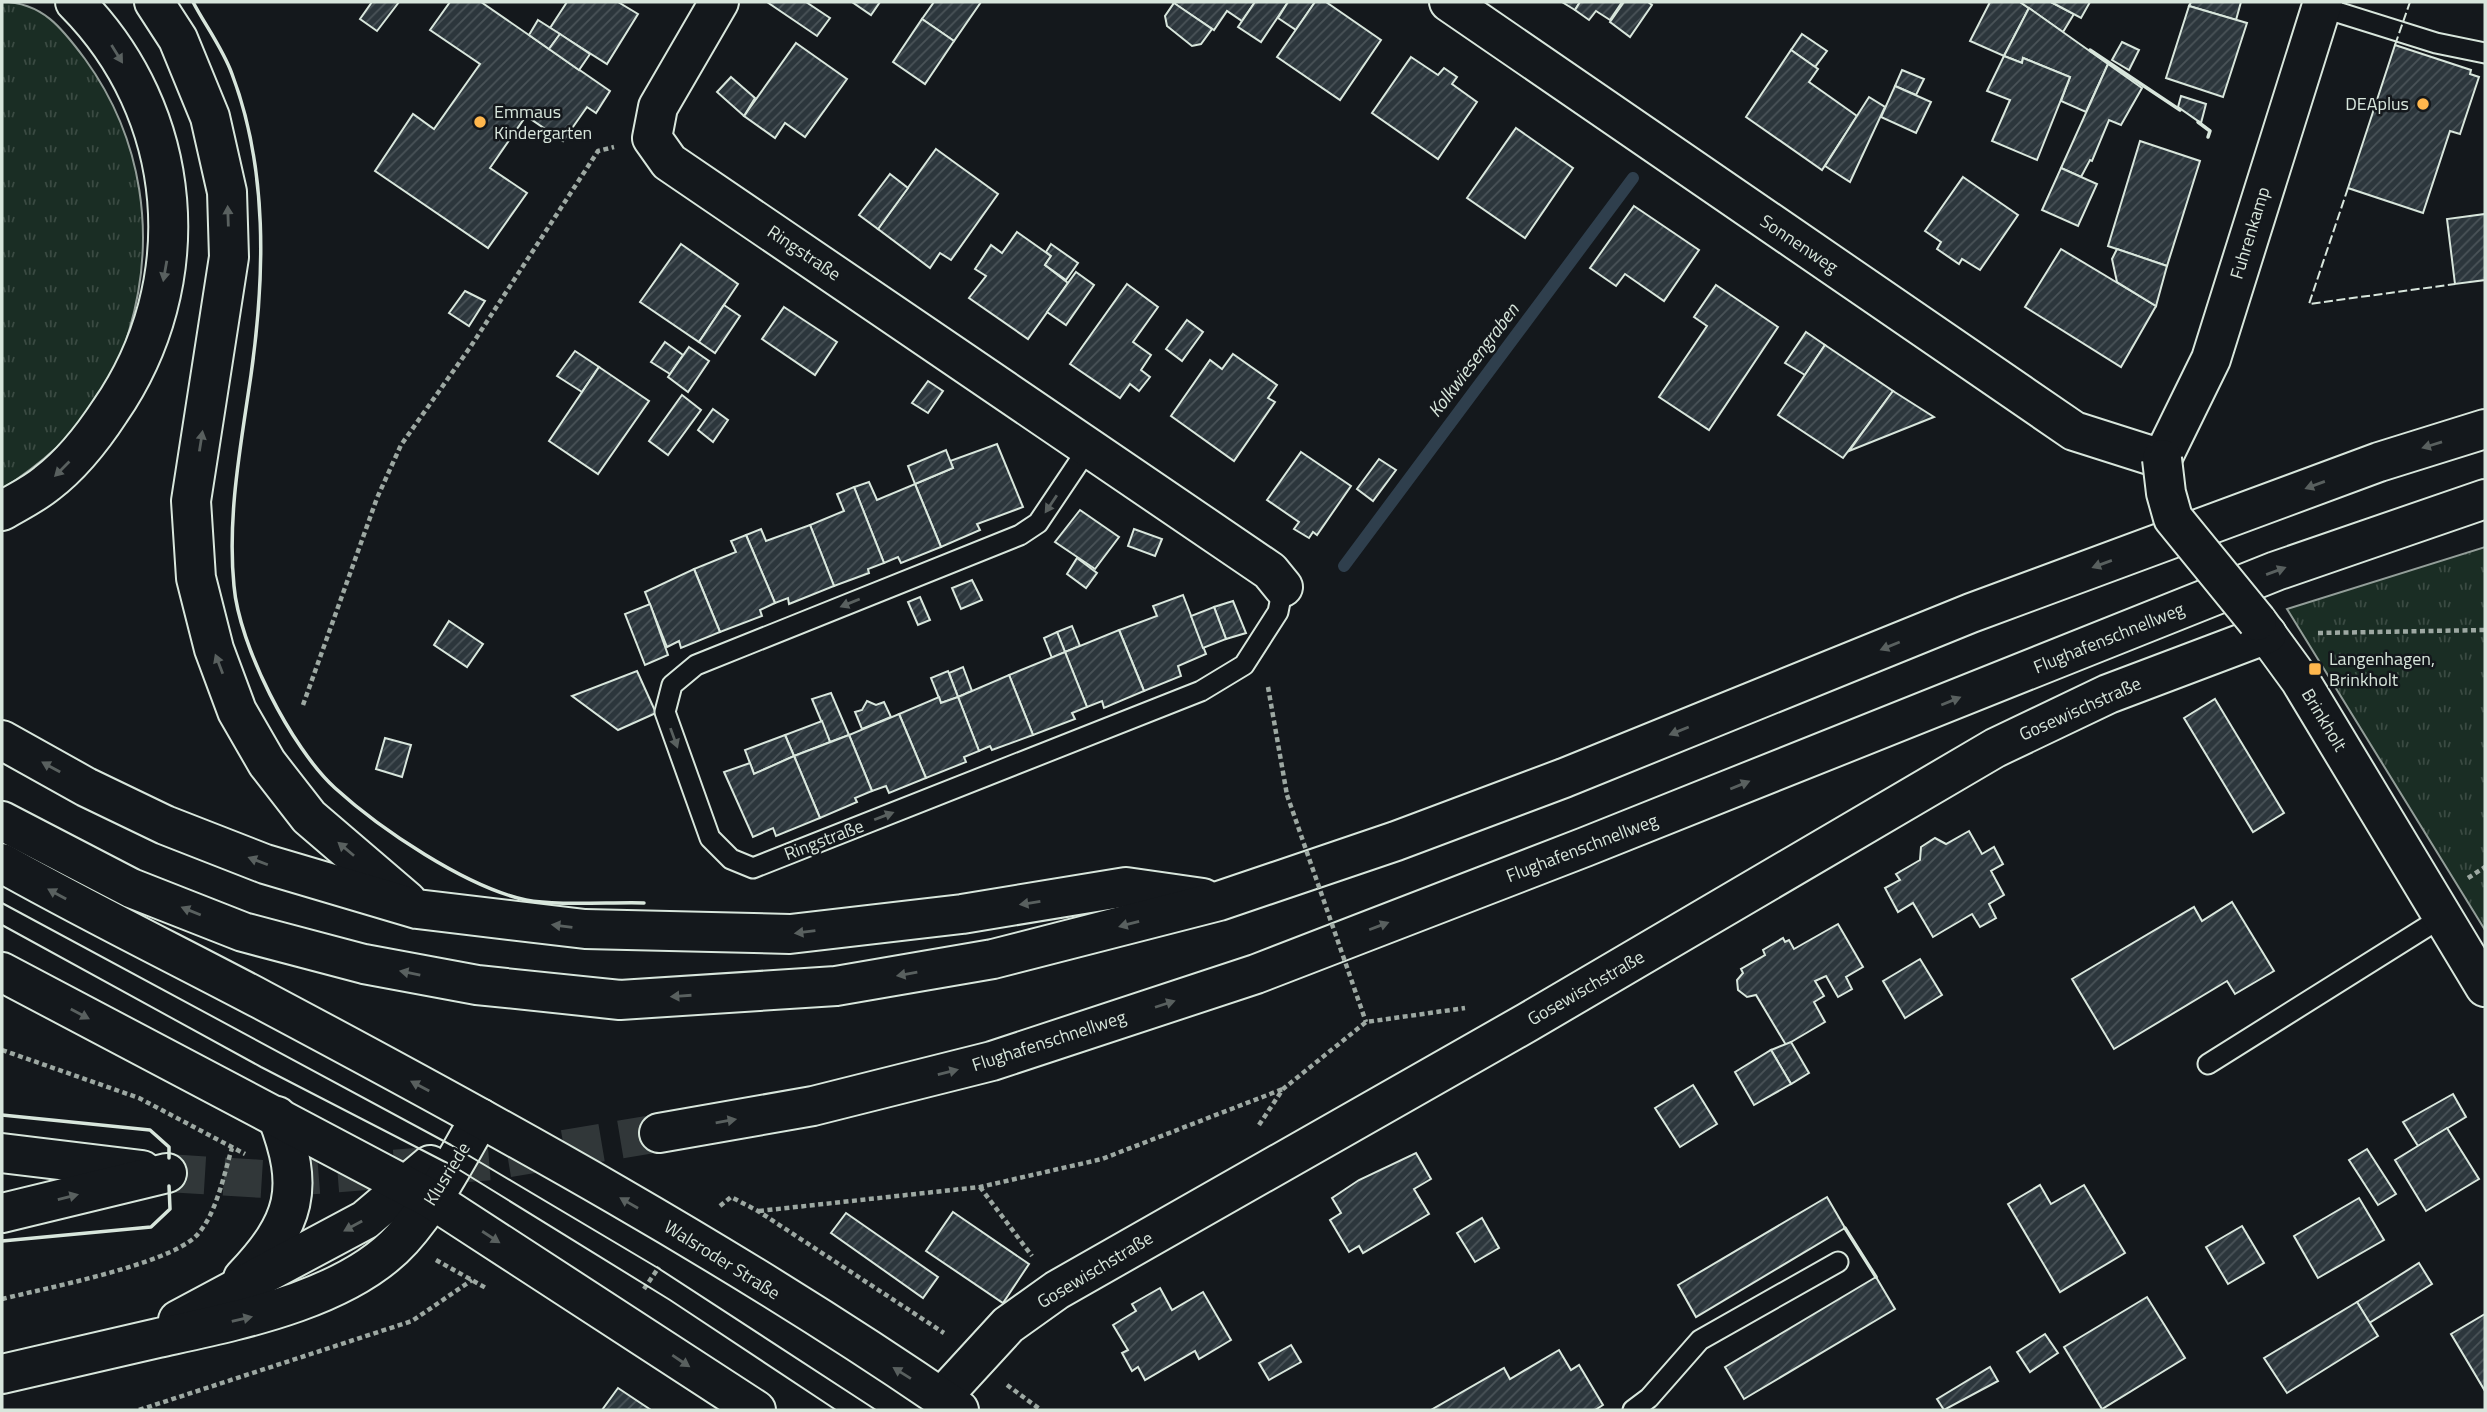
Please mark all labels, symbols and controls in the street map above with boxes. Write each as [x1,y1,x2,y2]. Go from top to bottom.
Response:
one-way arrow [111,45,124,64]
place label: DEAplus [2345,90,2409,117]
marker: DEAplus [2415,96,2431,112]
place label: Emmaus Kindergarten [494,98,592,146]
marker: Emmaus Kindergarten [472,114,488,130]
street label: Fuhrenkamp [2223,183,2276,282]
one-way arrow [222,204,233,226]
street label: Sonnenweg [1755,207,1844,280]
street label: Ringstraße [762,218,846,287]
one-way arrow [159,260,170,282]
water label: Kolkwiesengraben [1420,296,1526,423]
one-way arrow [196,430,207,452]
one-way arrow [2422,441,2443,451]
one-way arrow [54,461,70,477]
one-way arrow [2305,480,2326,491]
one-way arrow [1044,495,1058,513]
one-way arrow [2092,559,2113,570]
one-way arrow [2265,565,2286,576]
street label: Flughafenschnellweg [2029,595,2188,680]
one-way arrow [839,598,860,609]
one-way arrow [1879,640,1900,651]
place label: Langenhagen, Brinkholt [2329,645,2435,693]
one-way arrow [214,654,225,675]
marker: Langenhagen, Brinkholt [2307,661,2323,677]
street label: Gosewischstraße [2015,670,2145,747]
street label: Brinkholt [2295,683,2354,757]
one-way arrow [1940,695,1961,706]
one-way arrow [1668,726,1689,737]
one-way arrow [669,727,680,748]
one-way arrow [41,762,61,773]
one-way arrow [1729,780,1750,791]
street label: Flughafenschnellweg [1502,806,1662,889]
one-way arrow [874,811,895,822]
street label: Ringstraße [780,812,868,867]
one-way arrow [338,842,355,857]
one-way arrow [247,856,268,867]
one-way arrow [47,888,67,900]
one-way arrow [1019,898,1041,909]
one-way arrow [180,906,201,917]
one-way arrow [1118,919,1140,930]
one-way arrow [551,921,573,932]
one-way arrow [1369,921,1390,932]
one-way arrow [794,927,816,938]
street label: Gosewischstraße [1522,943,1649,1032]
one-way arrow [399,967,421,978]
one-way arrow [896,969,918,980]
one-way arrow [670,990,692,1001]
one-way arrow [1155,998,1176,1008]
street label: Flughafenschnellweg [968,1003,1129,1078]
one-way arrow [70,1008,90,1020]
one-way arrow [937,1066,959,1077]
one-way arrow [411,1080,430,1092]
one-way arrow [715,1115,737,1126]
street label: Klusriede [417,1137,477,1211]
one-way arrow [57,1191,79,1202]
one-way arrow [619,1197,639,1209]
street label: Walsroder Straße [659,1213,785,1306]
one-way arrow [344,1220,363,1232]
street label: Gosewischstraße [1032,1224,1158,1315]
one-way arrow [481,1230,500,1243]
one-way arrow [231,1314,253,1325]
one-way arrow [672,1354,691,1367]
one-way arrow [892,1367,911,1380]

